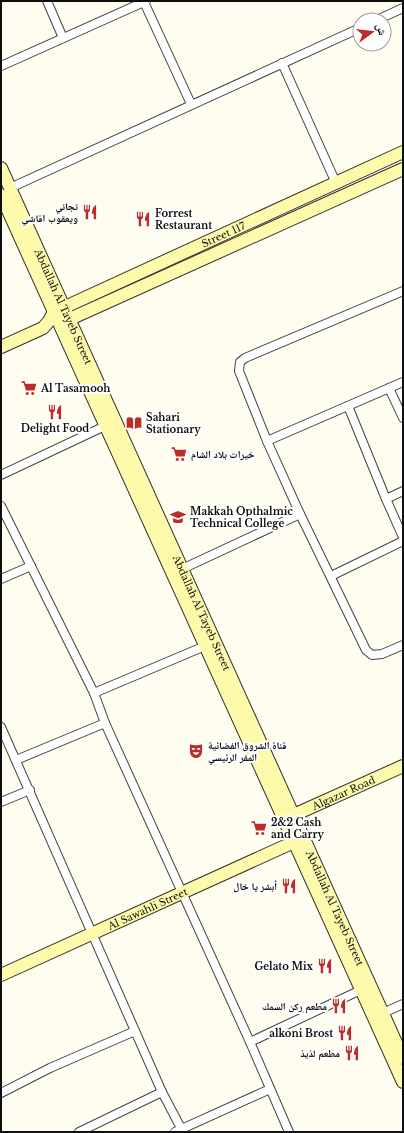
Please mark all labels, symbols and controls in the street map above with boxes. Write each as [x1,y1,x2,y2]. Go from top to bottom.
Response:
north arrow [352,12,392,52]
text: ش [372,22,390,37]
place label: تجاني ويعقوب اقاشي [22,200,79,226]
restaurant icon: تجاني ويعقوب اقاشي [81,203,99,221]
place label: Forrest Restaurant [155,207,212,232]
restaurant icon: Forrest Restaurant [134,210,152,228]
street label: Street 117 [200,219,249,250]
street label: Abdallah Al Tayeb Street [31,246,95,367]
supermarket icon: Al Tasamooh [20,379,38,397]
place label: Al Tasamooh [40,382,111,395]
restaurant icon: Delight Food [46,403,64,421]
place label: Sahari Stationary [146,411,201,436]
library icon: Sahari Stationary [125,414,143,432]
place label: Delight Food [21,422,89,435]
supermarket icon: خيرات بلاد الشام [170,445,188,463]
place label: خيرات بلاد الشام [191,448,255,461]
place label: Makkah Opthalmic Technical College [190,505,293,530]
school or university icon: Makkah Opthalmic Technical College [169,508,187,526]
street label: Abdallah Al Tayeb Street [169,552,233,673]
place label: قناة الشروق الفضائية المقر الرئيسي [208,739,287,765]
theatre icon: قناة الشروق الفضائية المقر الرئيسي [187,742,205,760]
street label: Algazar Road [309,773,378,813]
place label: 2&2 Cash and Carry [271,816,325,841]
supermarket icon: 2&2 Cash and Carry [250,819,268,837]
street label: Abdallah Al Tayeb Street [303,848,367,968]
restaurant icon: أبشر يا خال [280,877,298,895]
place label: أبشر يا خال [233,880,277,893]
street label: Al Sawahli Street [105,885,190,933]
restaurant icon: Gelato Mix [316,957,334,975]
place label: Gelato Mix [254,960,314,973]
restaurant icon: مطعم ركن السمك [330,997,348,1015]
place label: مطعم ركن السمك [262,1000,327,1014]
restaurant icon: alkoni Brost [336,1024,354,1042]
place label: alkoni Brost [269,1027,333,1040]
restaurant icon: مطعم لذيذ [343,1044,361,1062]
place label: مطعم لذيذ [300,1047,340,1061]

